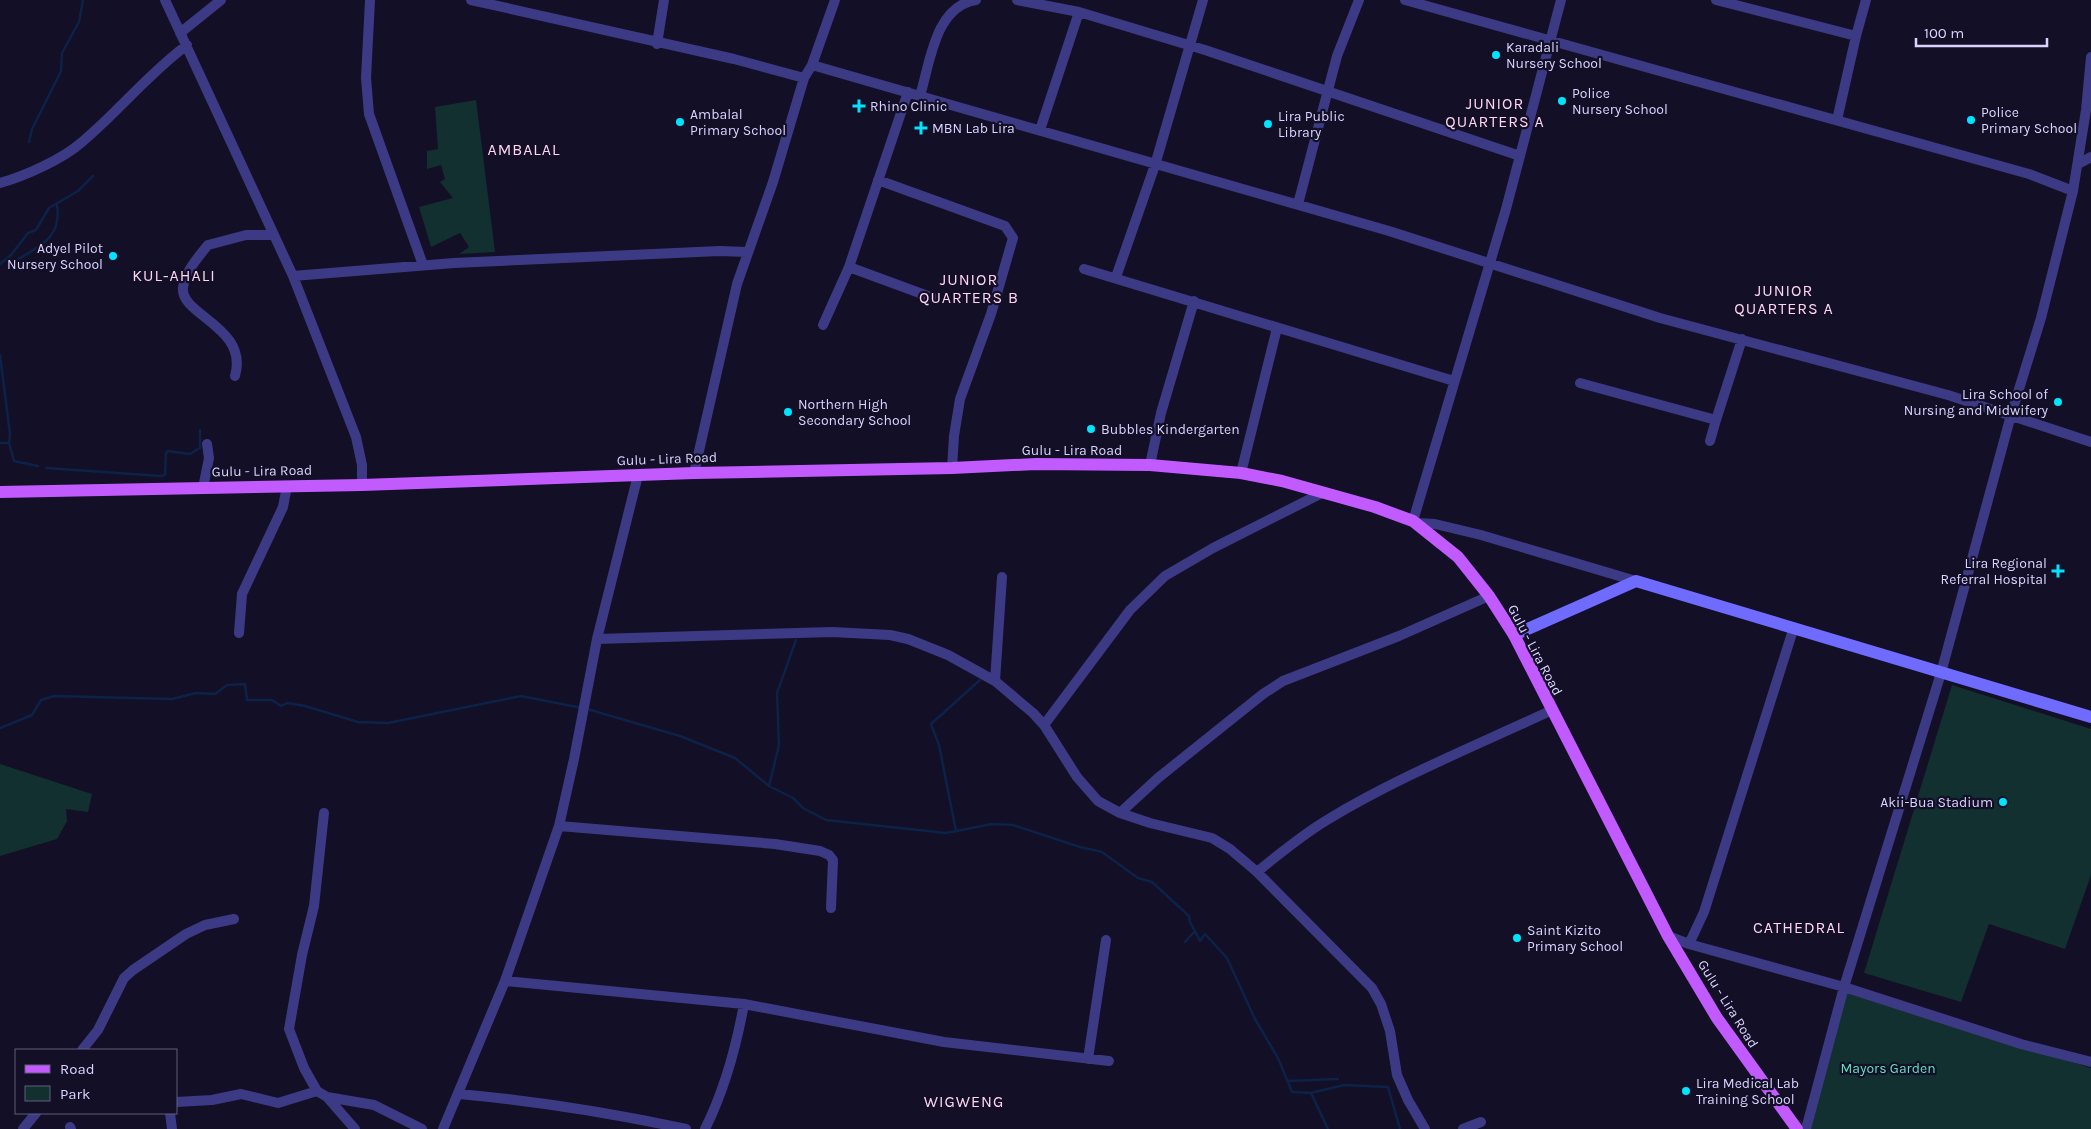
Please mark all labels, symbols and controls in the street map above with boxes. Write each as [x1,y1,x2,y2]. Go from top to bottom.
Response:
scale bar [1916,15,2047,47]
text: 100 m [1924,24,1964,42]
place label: Karadali Nursery School [1506,39,1602,72]
marker: Karadali Nursery School [1490,49,1502,61]
place label: Police Nursery School [1572,85,1668,118]
district label: JUNIOR QUARTERS A [1445,94,1545,131]
marker: Police Nursery School [1556,95,1568,107]
place label: Rhino Clinic [870,98,947,115]
marker: Rhino Clinic [852,99,866,113]
place label: Police Primary School [1981,104,2077,137]
place label: Ambalal Primary School [690,106,786,139]
place label: Lira Public Library [1278,108,1345,141]
marker: Police Primary School [1965,114,1977,126]
marker: Ambalal Primary School [674,116,686,128]
marker: Lira Public Library [1262,118,1274,130]
place label: MBN Lab Lira [932,120,1015,137]
marker: MBN Lab Lira [914,121,928,135]
district label: AMBALAL [487,140,561,159]
place label: Adyel Pilot Nursery School [7,240,103,273]
marker: Adyel Pilot Nursery School [107,250,119,262]
district label: KUL-AHALI [132,266,216,285]
district label: JUNIOR QUARTERS B [919,270,1019,307]
district label: JUNIOR QUARTERS A [1734,281,1834,318]
place label: Lira School of Nursing and Midwifery [1904,386,2048,419]
place label: Northern High Secondary School [798,396,911,429]
marker: Lira School of Nursing and Midwifery [2052,396,2064,408]
marker: Northern High Secondary School [782,406,794,418]
place label: Bubbles Kindergarten [1101,421,1240,438]
marker: Bubbles Kindergarten [1085,423,1097,435]
street label: Gulu - Lira Road [1022,442,1122,459]
street label: Gulu - Lira Road [617,449,717,469]
street label: Gulu - Lira Road [212,462,312,480]
place label: Lira Regional Referral Hospital [1941,555,2047,588]
marker: Lira Regional Referral Hospital [2051,564,2065,578]
street label: Gulu - Lira Road [1504,602,1566,698]
place label: Akii-Bua Stadium [1880,794,1993,811]
marker: Akii-Bua Stadium [1997,796,2009,808]
district label: CATHEDRAL [1753,918,1845,937]
place label: Saint Kizito Primary School [1527,922,1623,955]
marker: Saint Kizito Primary School [1511,932,1523,944]
street label: Gulu - Lira Road [1694,957,1762,1051]
legend [15,1049,178,1114]
text: Road [60,1060,95,1078]
park label: Mayors Garden [1840,1060,1936,1077]
place label: Lira Medical Lab Training School [1696,1075,1799,1108]
text: Park [60,1085,90,1103]
marker: Lira Medical Lab Training School [1680,1085,1692,1097]
district label: WIGWENG [924,1092,1004,1111]

